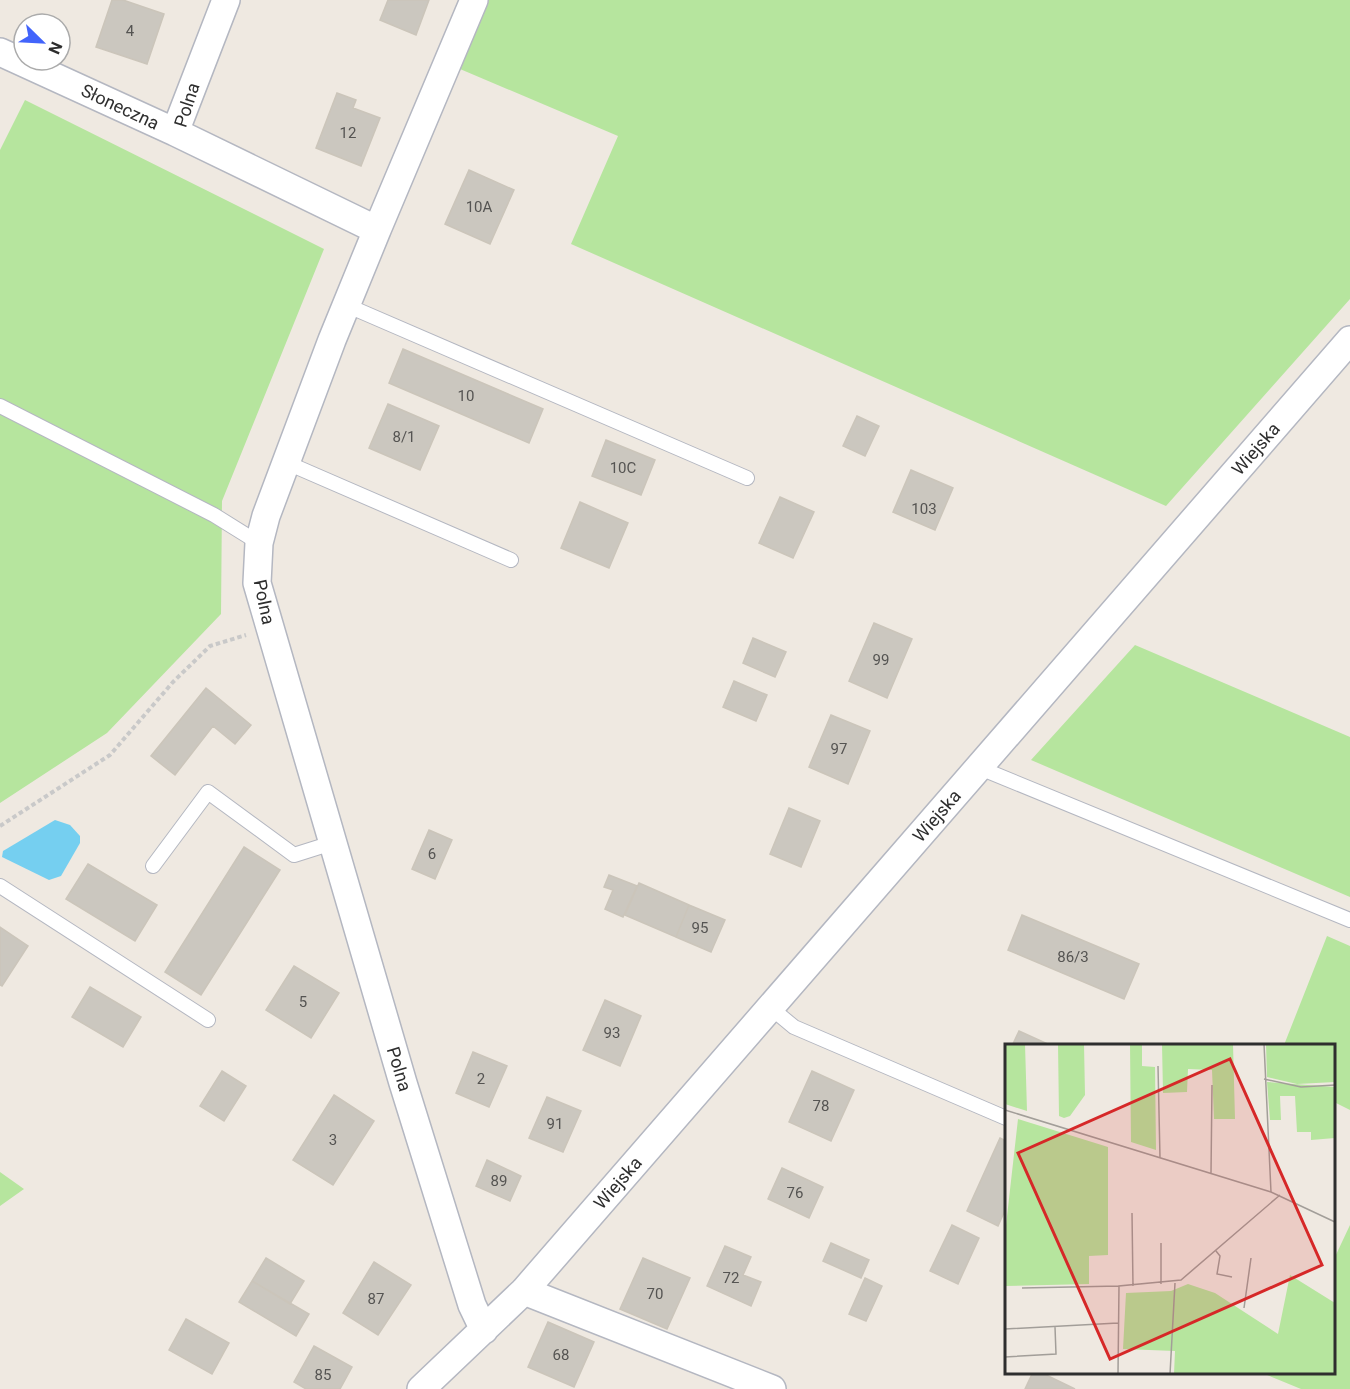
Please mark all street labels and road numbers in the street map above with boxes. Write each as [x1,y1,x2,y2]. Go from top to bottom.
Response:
street label: Słoneczna [78,79,162,134]
street label: Polna [169,80,204,130]
street label: Wiejska [1227,418,1284,479]
street label: Polna [249,577,280,626]
street label: Wiejska [908,785,965,846]
street label: Polna [383,1044,416,1094]
street label: Wiejska [589,1152,646,1213]

